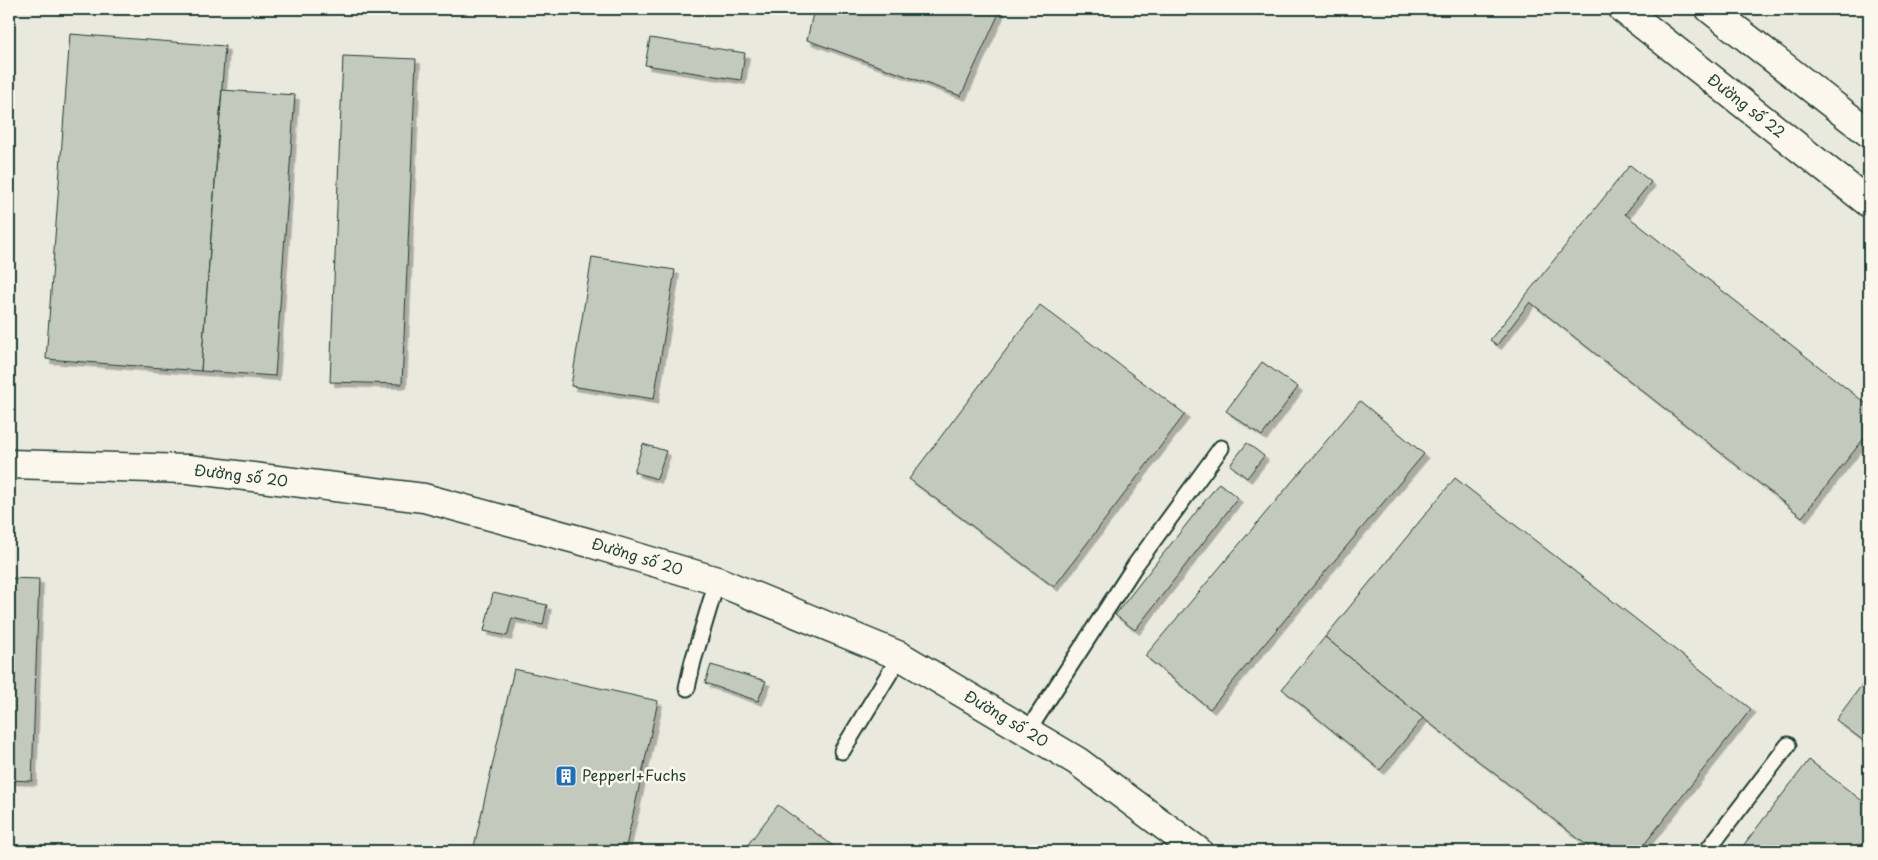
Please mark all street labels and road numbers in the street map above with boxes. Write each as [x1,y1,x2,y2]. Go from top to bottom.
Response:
street label: Đường số 22 [1703,67,1791,143]
street label: Đường số 20 [193,457,289,492]
street label: Đường số 20 [589,531,686,580]
street label: Đường số 20 [960,684,1053,752]

